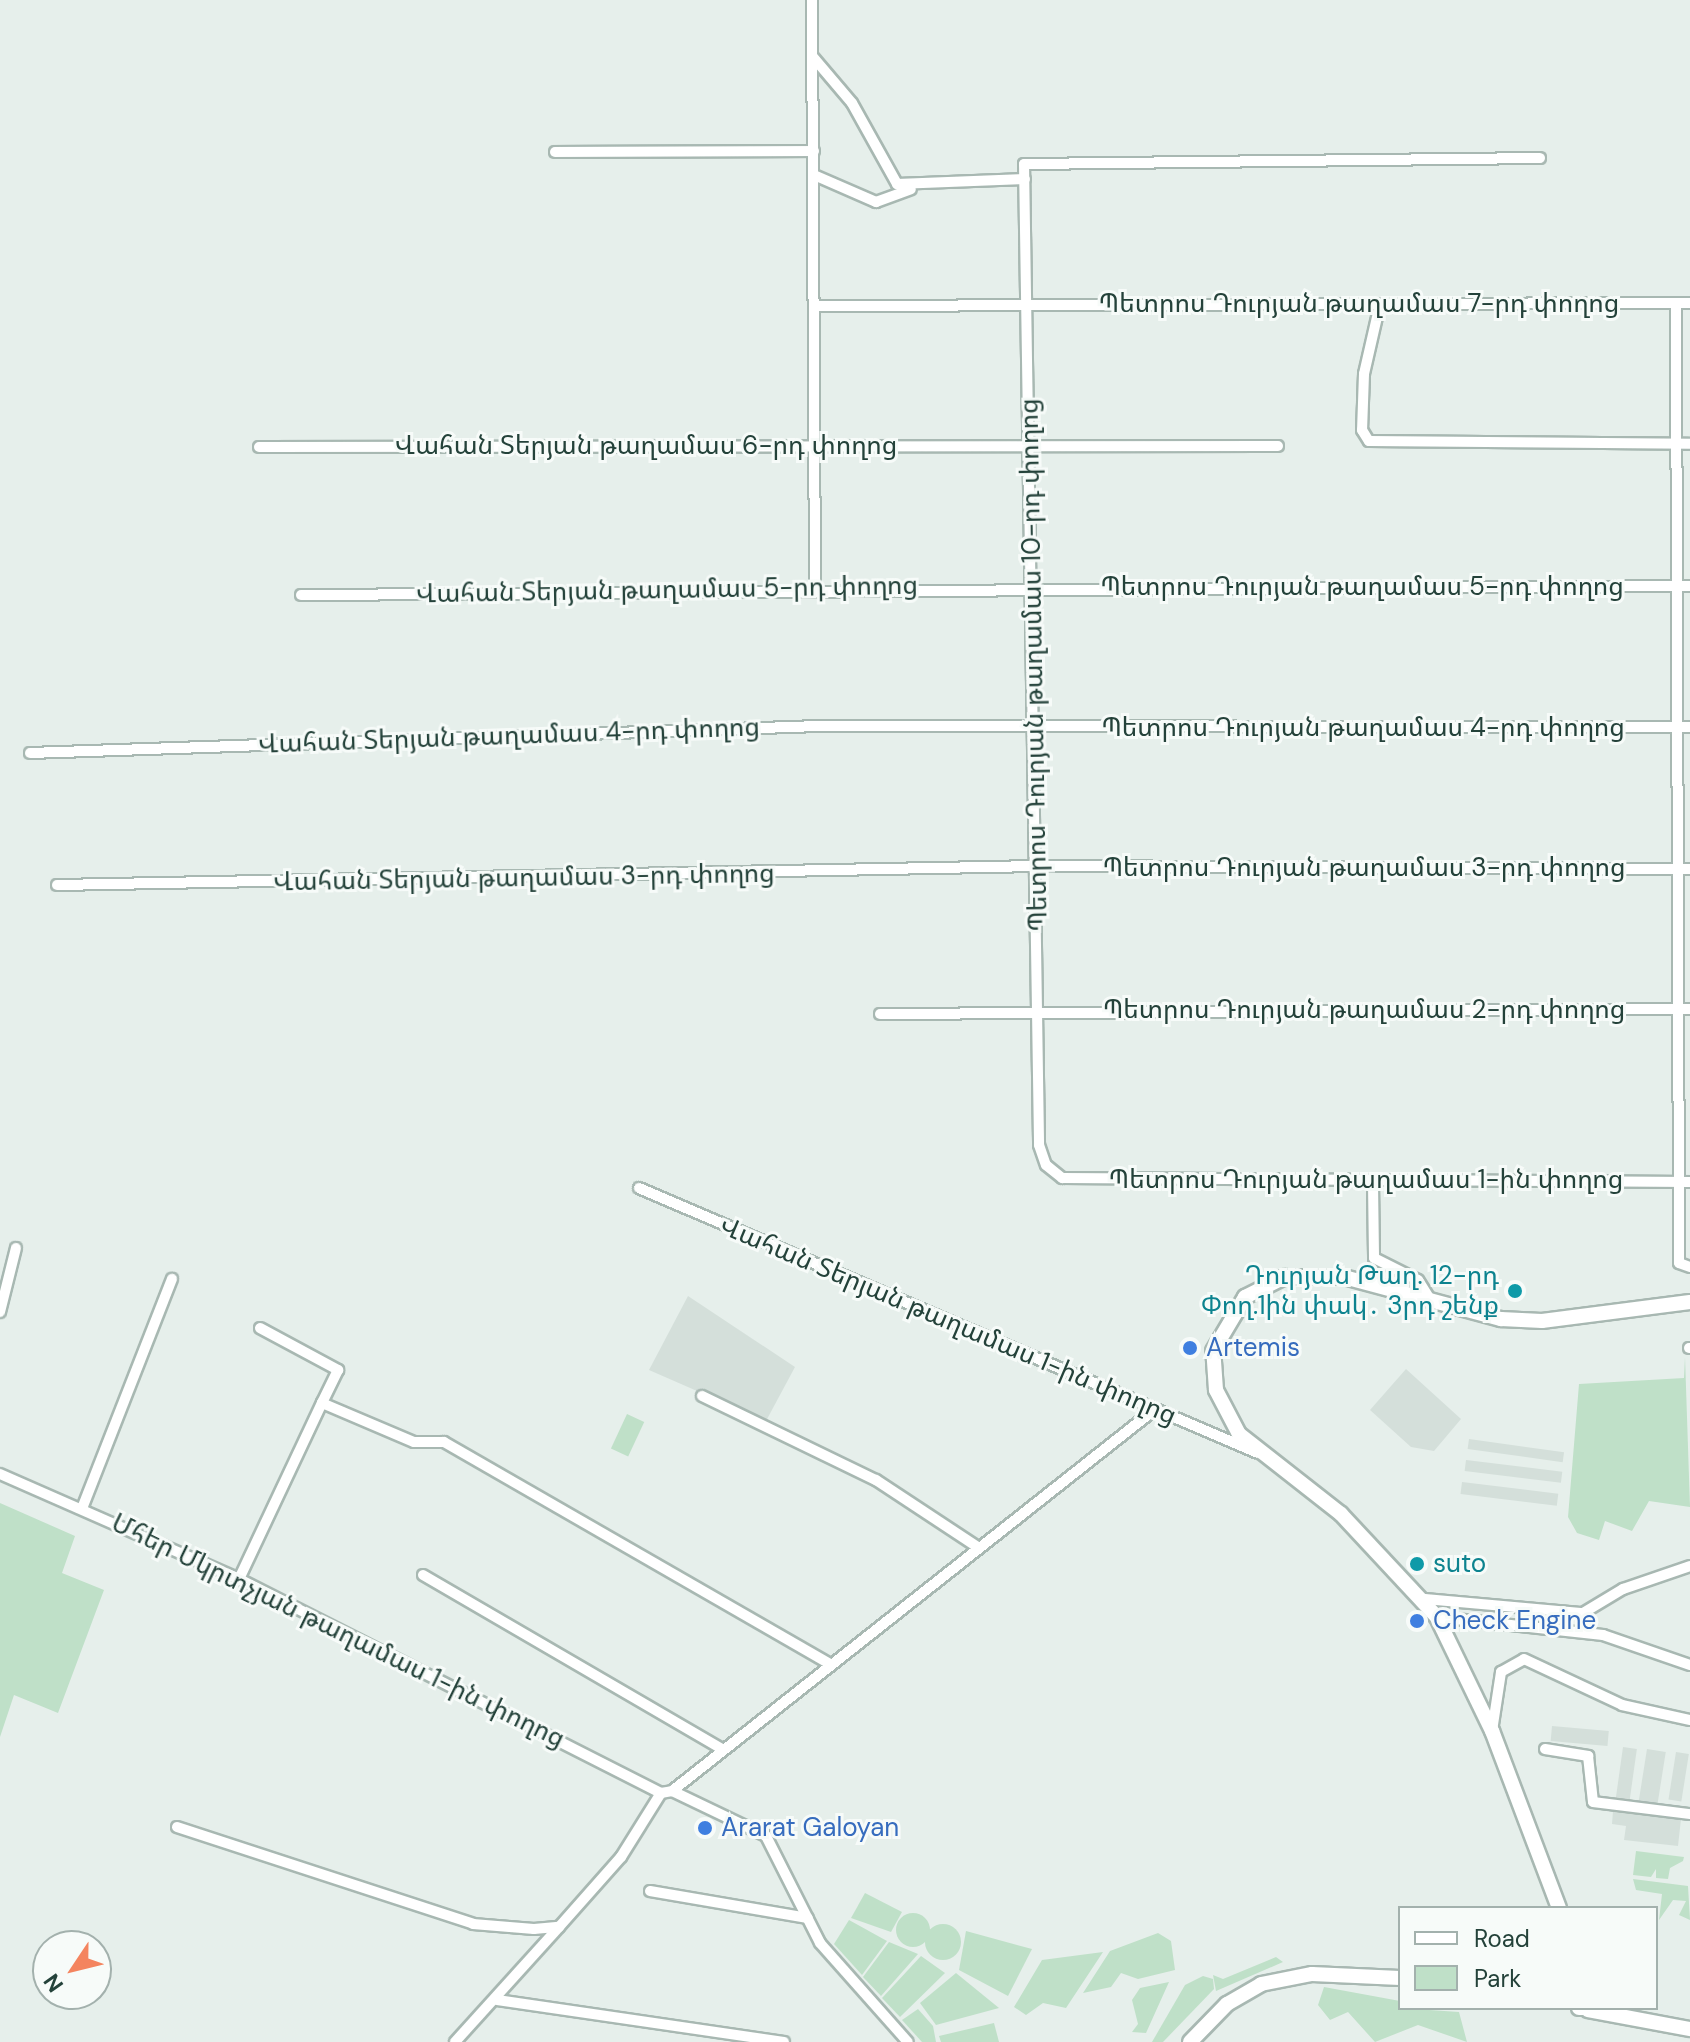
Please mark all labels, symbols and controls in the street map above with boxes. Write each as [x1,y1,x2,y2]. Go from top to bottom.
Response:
street label: Պետրոս Դուրյան թաղամաս 7-րդ փողոց [1099,288,1619,320]
street label: Պետրոս Դուրյան թաղամաս 10-րդ փողոց [1014,398,1054,932]
street label: Վահան Տերյան թաղամաս 6-րդ փողոց [395,430,897,462]
street label: Վահան Տերյան թաղամաս 5-րդ փողոց [416,570,918,610]
street label: Պետրոս Դուրյան թաղամաս 5-րդ փողոց [1100,571,1624,603]
street label: Վահան Տերյան թաղամաս 4-րդ փողոց [258,712,760,760]
street label: Պետրոս Դուրյան թաղամաս 4-րդ փողոց [1101,712,1625,744]
street label: Պետրոս Դուրյան թաղամաս 3-րդ փողոց [1102,852,1626,884]
street label: Վահան Տերյան թաղամաս 3-րդ փողոց [273,858,775,898]
street label: Պետրոս Դուրյան թաղամաս 2-րդ փողոց [1103,994,1625,1026]
street label: Պետրոս Դուրյան թաղամաս 1-ին փողոց [1109,1164,1623,1196]
street label: Վահան Տերյան թաղամաս 1-ին փողոց [715,1210,1181,1432]
place label: Դուրյան Թաղ. 12-րդ Փող.1ին փակ․ 3րդ շենք [1201,1260,1499,1322]
marker: Դուրյան Թաղ. 12-րդ Փող.1ին փակ․ 3րդ շենք [1506,1282,1524,1300]
place label: Artemis [1206,1332,1300,1364]
marker: Artemis [1181,1339,1199,1357]
street label: Մհեր Մկրտչյան թաղամաս 1-ին փողոց [106,1507,570,1755]
place label: suto [1433,1548,1486,1580]
marker: suto [1408,1555,1426,1573]
place label: Check Engine [1433,1605,1596,1637]
marker: Check Engine [1408,1612,1426,1630]
place label: Ararat Galoyan [721,1812,899,1844]
marker: Ararat Galoyan [696,1819,714,1837]
legend [1398,1906,1658,2010]
text: Road [1474,1923,1530,1954]
north arrow [32,1930,112,2010]
text: Park [1474,1963,1521,1994]
text: N [37,1968,70,1998]

